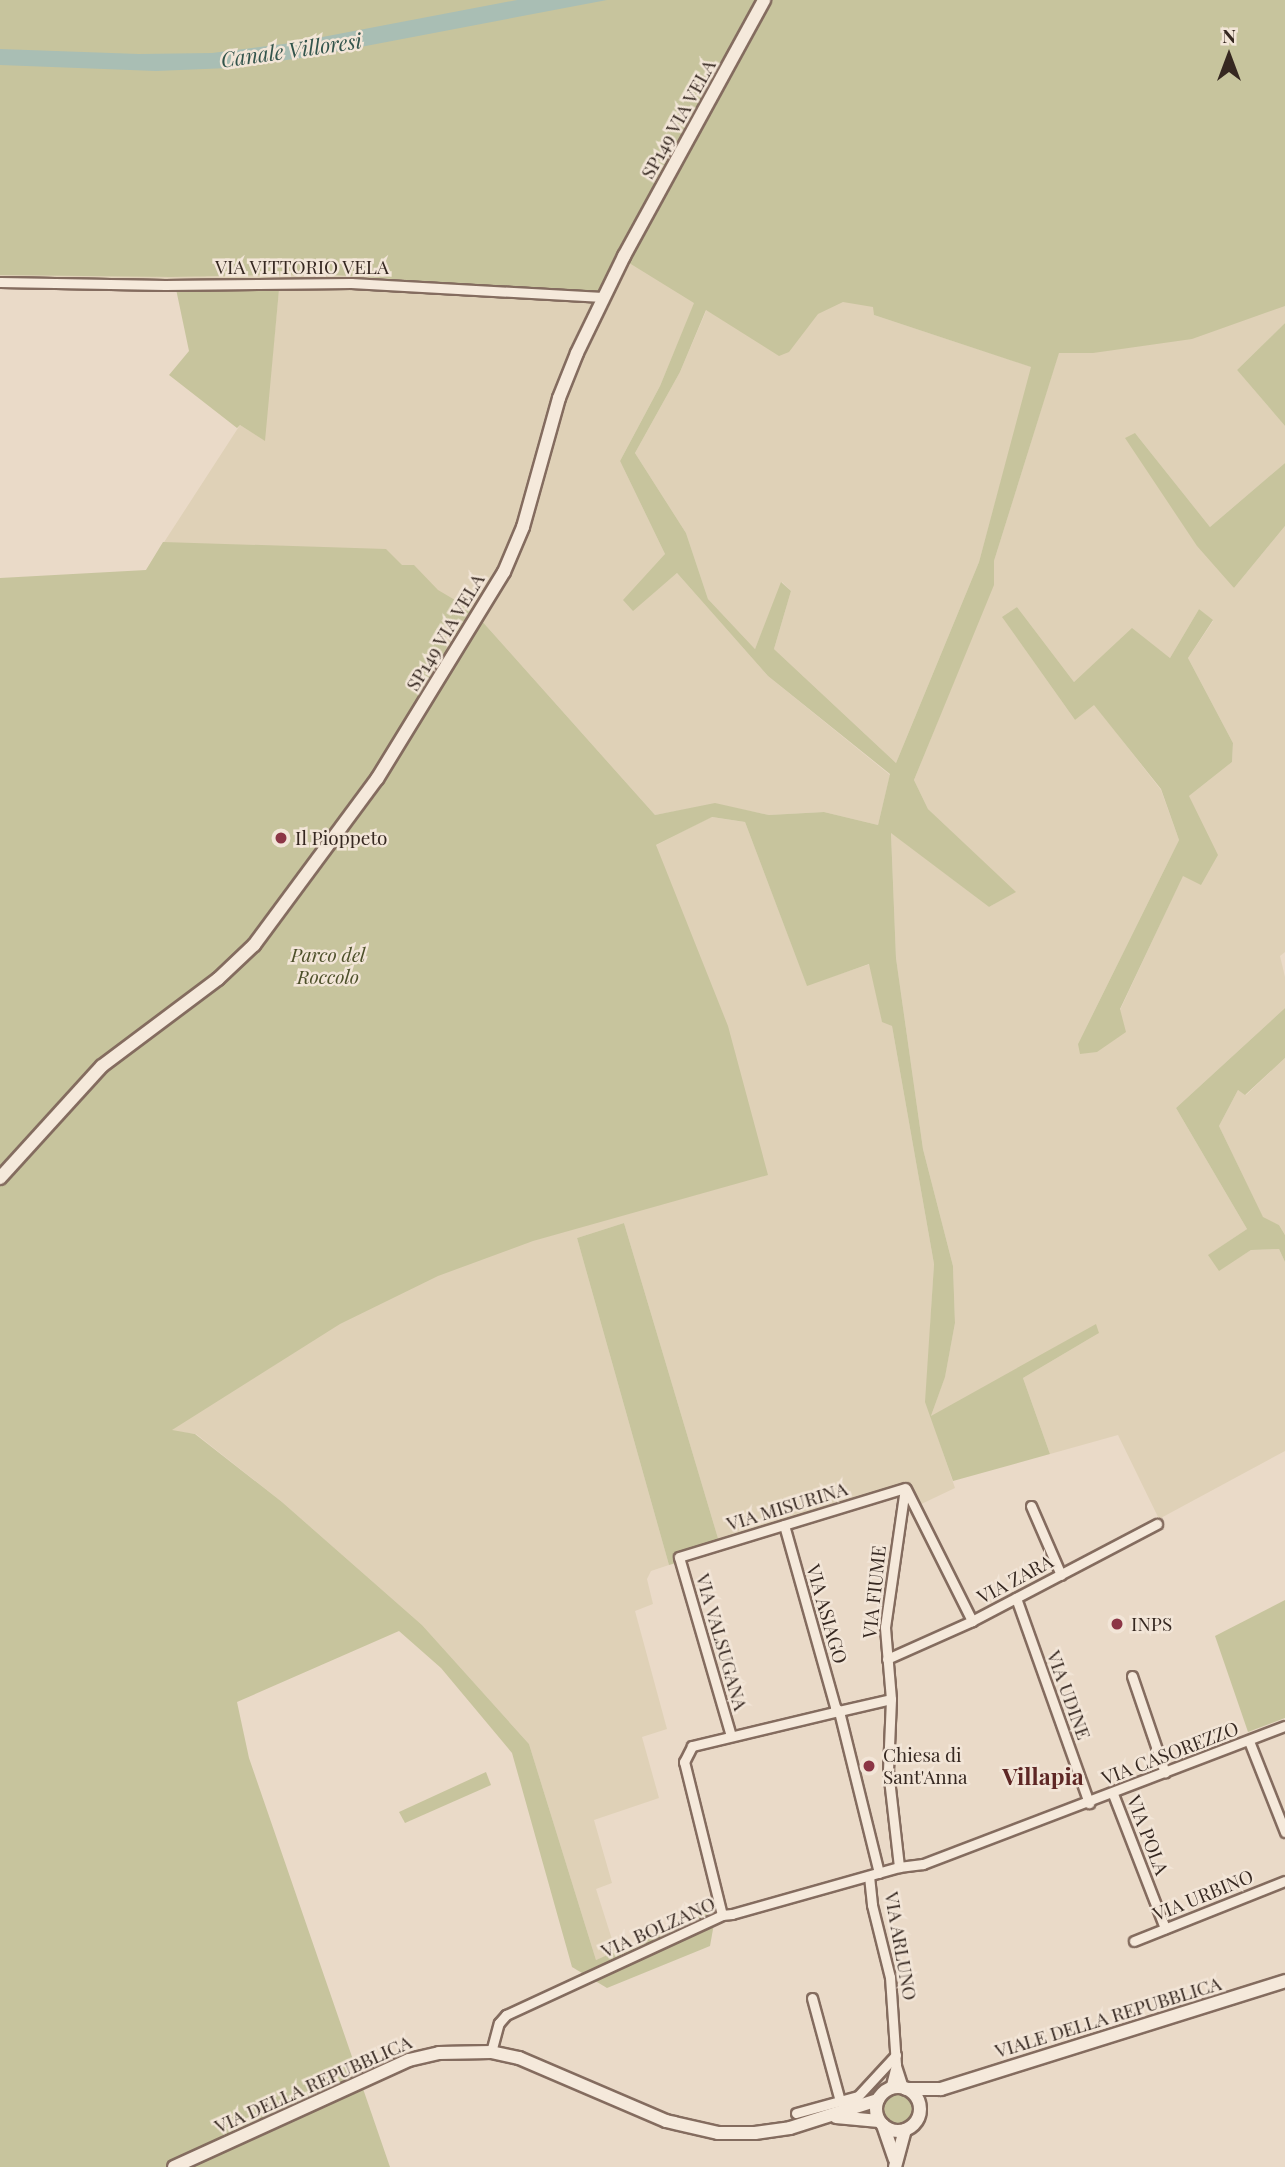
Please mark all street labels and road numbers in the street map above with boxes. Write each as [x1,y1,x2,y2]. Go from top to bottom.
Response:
street label: SP149 VIA VELA [636,55,720,183]
street label: VIA VITTORIO VELA [214,256,390,278]
street label: SP149 VIA VELA [401,569,489,695]
street label: VIA MISURINA [724,1477,850,1535]
street label: VIA FIUME [858,1544,890,1640]
street label: VIA ZARA [973,1550,1057,1608]
street label: VIA ASIAGO [802,1561,852,1667]
street label: VIA VALSUGANA [691,1571,753,1713]
street label: VIA UDINE [1042,1647,1096,1743]
street label: VIA CASOREZZO [1098,1716,1242,1790]
street label: VIA POLA [1122,1792,1174,1878]
street label: VIA URBINO [1150,1865,1256,1925]
street label: VIA ARLUNO [880,1890,922,2002]
street label: VIA BOLZANO [598,1892,718,1962]
street label: VIALE DELLA REPUBBLICA [992,1972,1224,2062]
street label: VIA DELLA REPUBBLICA [211,2030,415,2138]

